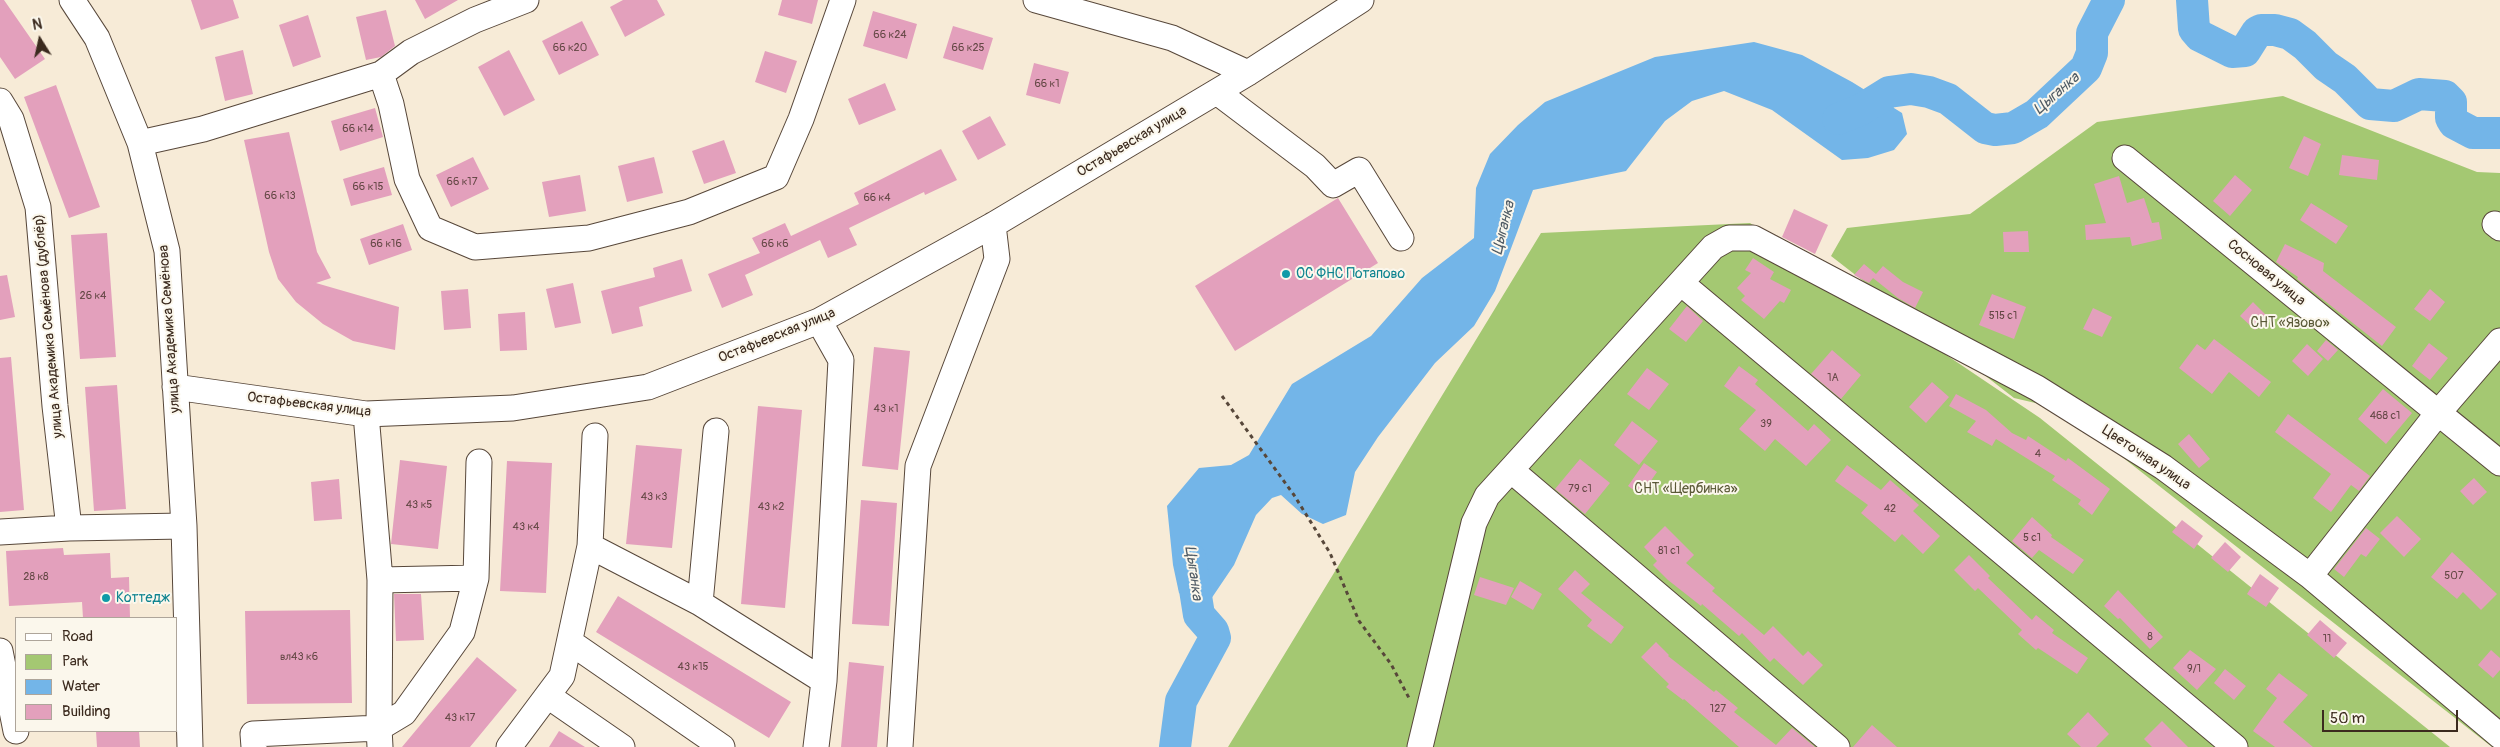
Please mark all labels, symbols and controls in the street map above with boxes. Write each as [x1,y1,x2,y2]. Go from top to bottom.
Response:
north arrow [15,15,65,65]
text: N [31,16,43,34]
house number: 66 к24 [873,28,907,42]
house number: 66 к20 [553,41,587,55]
house number: 66 к25 [952,41,984,55]
water label: Цыганка [2030,69,2084,119]
house number: 66 к1 [1034,77,1060,91]
street label: Остафьевская улица [1074,103,1190,181]
house number: 66 к14 [342,122,374,136]
house number: 66 к17 [447,175,477,189]
house number: 66 к15 [352,180,384,194]
house number: 66 к13 [264,189,296,203]
house number: 66 к4 [863,191,891,205]
water label: Цыганка [1489,199,1519,257]
street label: улица Академика Семёнова (дублёр) [31,213,67,439]
street label: Сосновая улица [2224,236,2308,310]
house number: 66 к16 [370,237,402,251]
house number: 66 к6 [761,237,789,251]
street label: улица Академика Семёнова [156,244,184,414]
place label: ОС ФНС Потапово [1296,266,1405,282]
marker: ОС ФНС Потапово [1280,268,1292,280]
house number: 26 к4 [80,289,106,303]
street label: Остафьевская улица [716,305,838,367]
house number: 515 с1 [1989,309,2017,323]
park label: СНТ «Язово» [2250,315,2330,331]
house number: 1А [1827,371,1839,385]
street label: Остафьевская улица [246,389,372,421]
house number: 43 к1 [874,402,898,416]
house number: 468 с1 [2370,409,2400,423]
house number: 39 [1760,417,1772,431]
street label: Цветочная улица [2098,422,2194,494]
house number: 4 [2035,447,2041,461]
park label: СНТ «Щербинка» [1634,481,1738,497]
house number: 79 с1 [1568,482,1592,496]
house number: 43 к3 [641,490,667,504]
house number: 43 к5 [406,498,432,512]
house number: 43 к2 [758,500,784,514]
house number: 42 [1884,502,1896,516]
house number: 43 к4 [513,520,539,534]
house number: 5 с1 [2023,531,2041,545]
house number: 81 с1 [1658,544,1680,558]
water label: Цыганка [1180,545,1206,601]
house number: 507 [2444,569,2464,583]
house number: 28 к8 [23,570,49,584]
place label: Коттедж [116,590,170,606]
marker: Коттедж [100,592,112,604]
legend [15,617,178,732]
text: Road [62,627,93,646]
house number: 8 [2147,630,2153,644]
house number: 11 [2323,632,2331,646]
house number: вл43 к6 [280,650,318,664]
text: Park [62,652,88,671]
house number: 43 к15 [678,660,708,674]
house number: 9/1 [2187,662,2201,676]
text: Water [62,677,100,696]
scale bar [2325,700,2461,732]
text: Building [62,702,110,721]
house number: 127 [1710,702,1726,716]
text: 50 m [2330,709,2365,728]
house number: 43 к17 [445,711,475,725]

